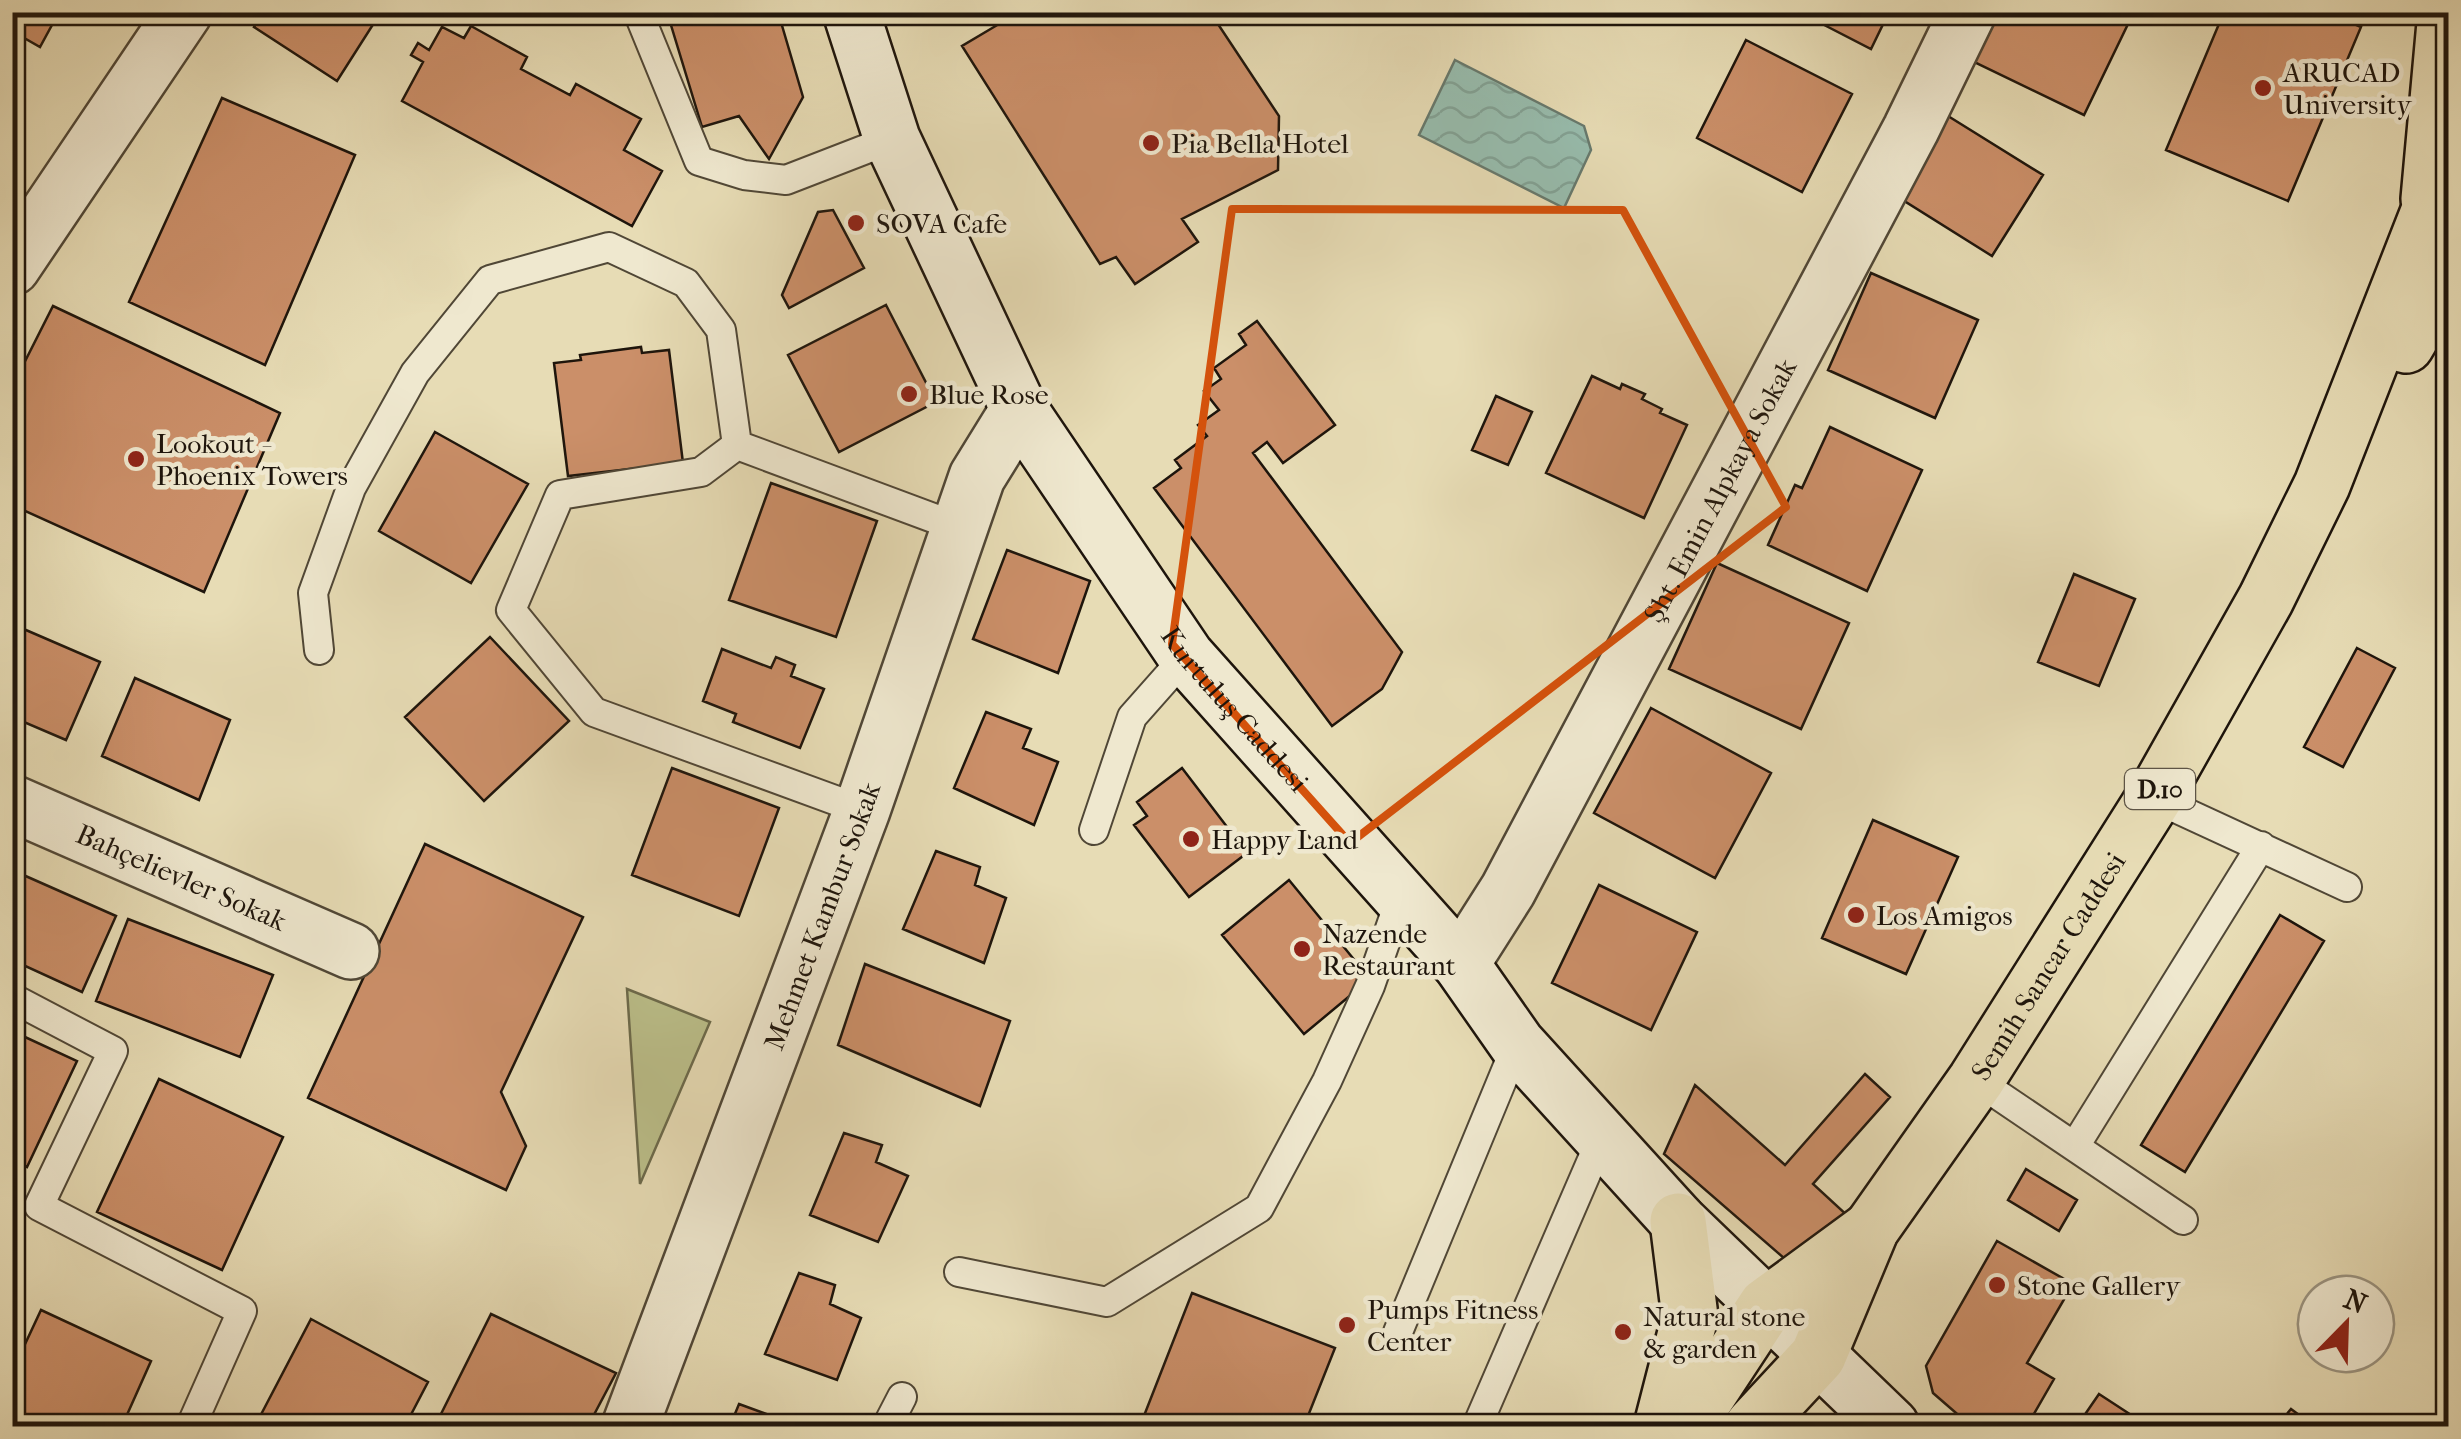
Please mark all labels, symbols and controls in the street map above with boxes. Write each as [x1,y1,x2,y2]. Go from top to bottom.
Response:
place label: ARUCAD University [2282,56,2412,121]
marker: ARUCAD University [2252,77,2274,99]
place label: Pia Bella Hotel [1171,127,1349,160]
marker: Pia Bella Hotel [1140,132,1162,154]
place label: SOVA Cafe [876,207,1007,240]
marker: SOVA Cafe [845,212,867,234]
street label: Şht. Emin Alpkaya Sokak [1636,352,1803,628]
place label: Blue Rose [929,378,1049,411]
marker: Blue Rose [898,383,920,405]
place label: Lookout - Phoenix Towers [156,427,348,492]
marker: Lookout - Phoenix Towers [125,448,147,470]
street label: Kurtuluş Caddesi [1154,620,1316,798]
road number: D.10 [2125,769,2195,809]
street label: Mehmet Kambur Sokak [757,777,887,1054]
street label: Bahçelievler Sokak [72,817,292,938]
place label: Happy Land [1211,823,1359,856]
marker: Happy Land [1180,828,1202,850]
street label: Semih Sancar Caddesi [1964,846,2132,1086]
place label: Los Amigos [1876,899,2013,932]
marker: Los Amigos [1845,904,1867,926]
place label: Nazende Restaurant [1322,917,1456,982]
marker: Nazende Restaurant [1291,938,1313,960]
place label: Stone Gallery [2017,1269,2181,1302]
marker: Stone Gallery [1986,1274,2008,1296]
north arrow [2296,1274,2396,1374]
text: N [2339,1282,2372,1321]
place label: Pumps Fitness Center [1367,1293,1538,1358]
place label: Natural stone & garden [1643,1300,1805,1365]
marker: Pumps Fitness Center [1336,1314,1358,1336]
marker: Natural stone & garden [1612,1321,1634,1343]

